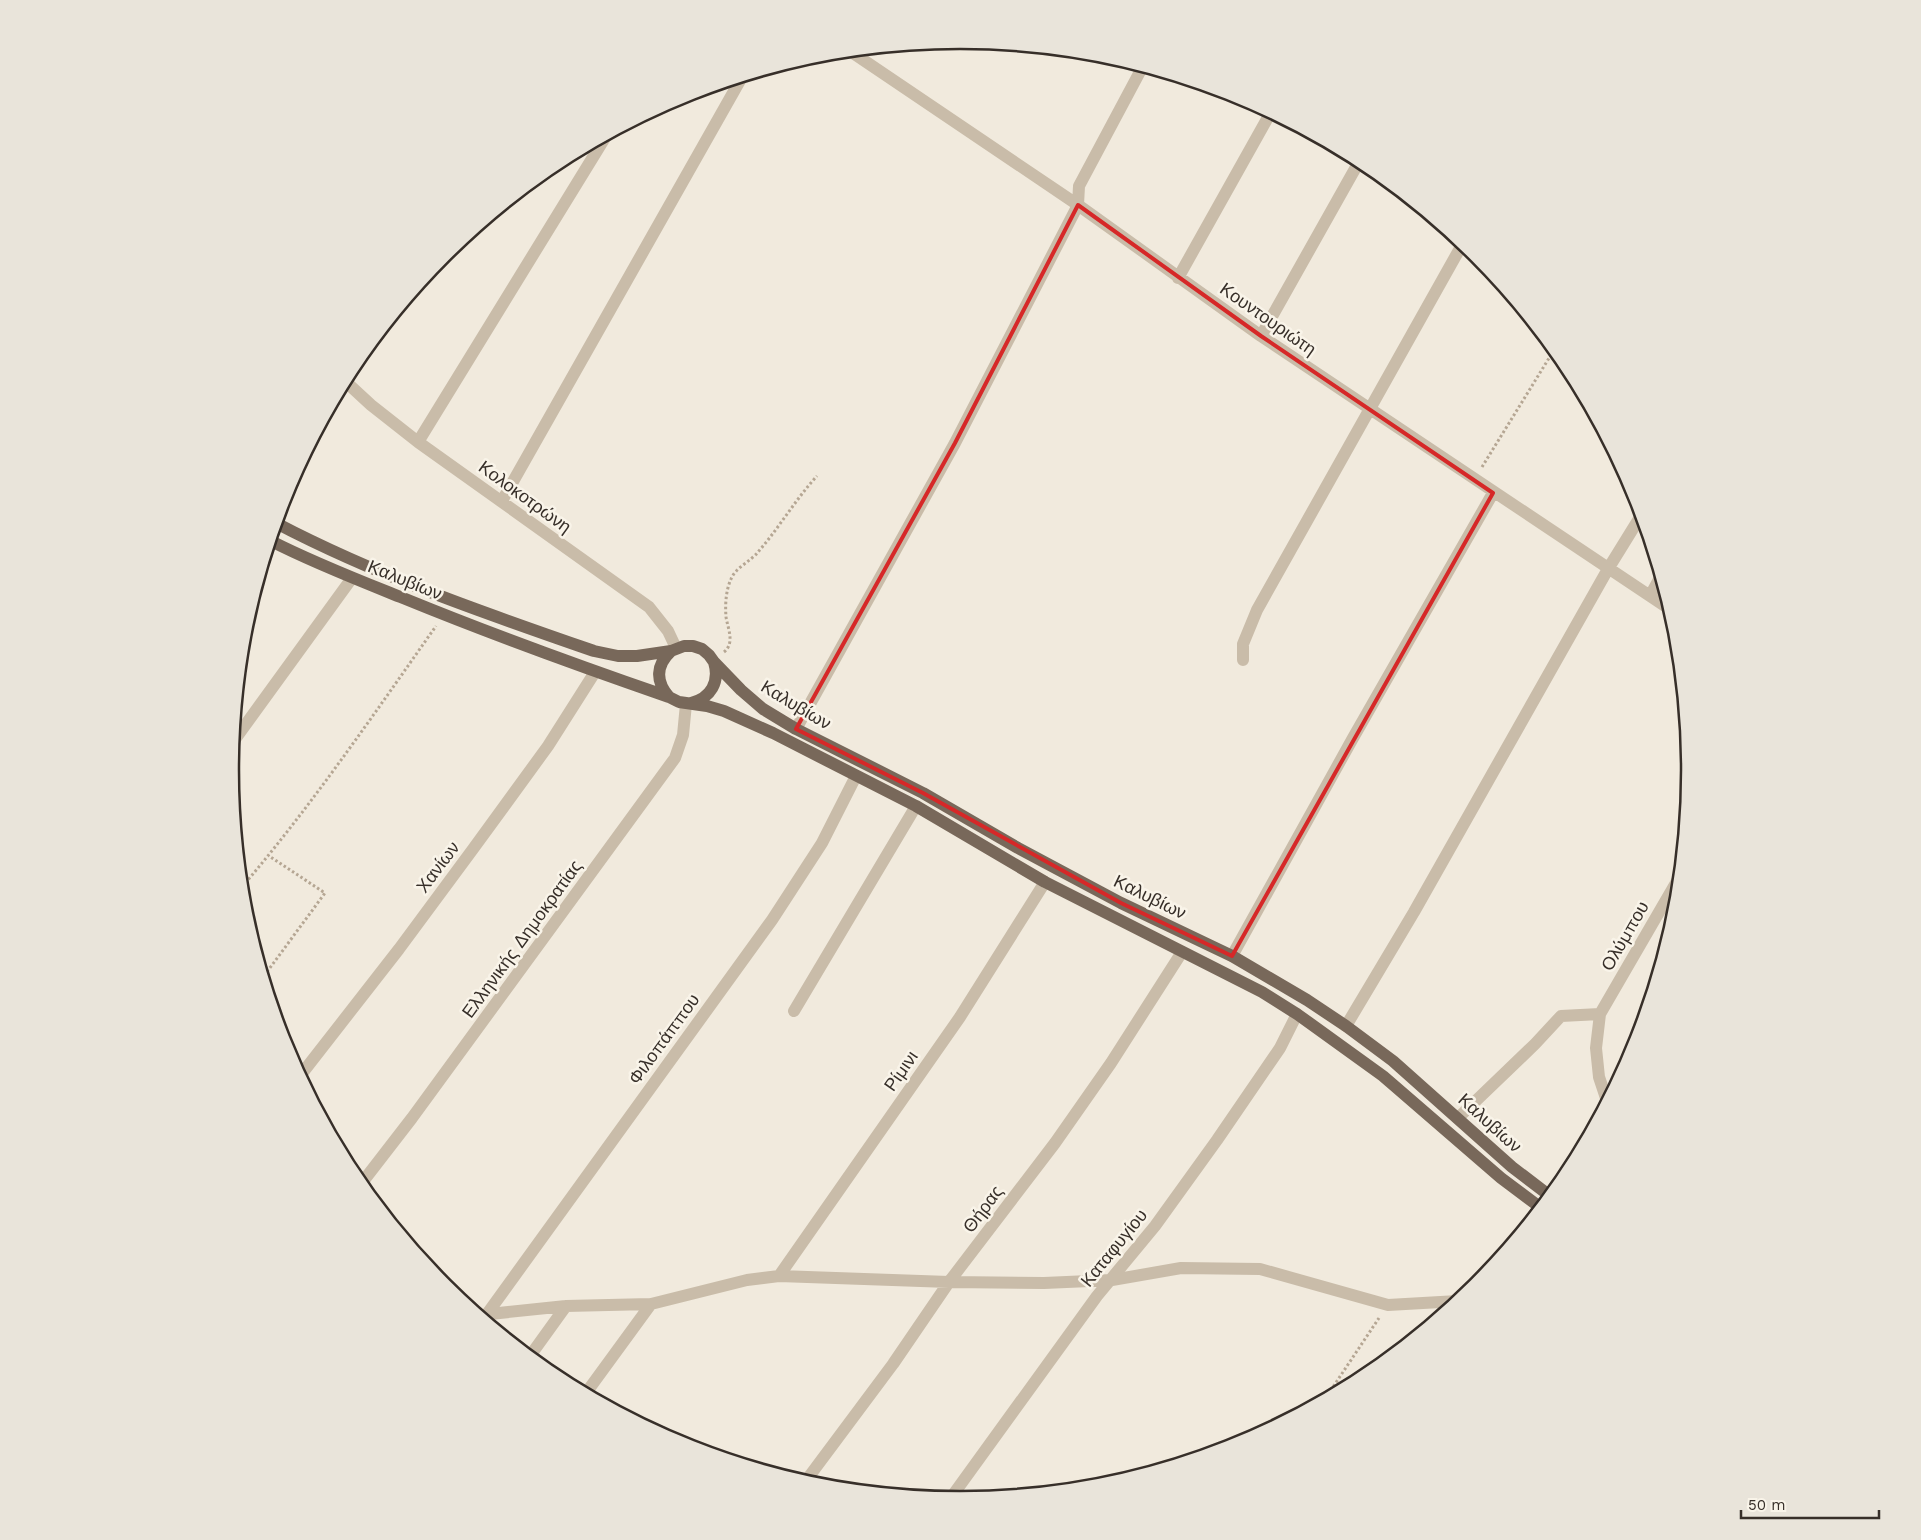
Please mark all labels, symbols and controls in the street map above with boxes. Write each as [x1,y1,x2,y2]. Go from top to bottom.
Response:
street label: Κουντουριώτη [1216,278,1320,359]
street label: Κολοκοτρώνη [475,456,576,537]
street label: Καλυβίων [365,555,445,604]
street label: Καλυβίων [757,675,835,734]
street label: Χανίων [412,837,464,896]
street label: Ελληνικής Δημοκρατίας [457,855,586,1022]
street label: Καλυβίων [1111,870,1190,923]
street label: Ολύμπου [1596,897,1653,974]
street label: Φιλοπάππου [624,989,704,1088]
street label: Ρίμινι [879,1047,922,1095]
street label: Καλυβίων [1454,1089,1526,1157]
street label: Θήρας [958,1181,1007,1236]
street label: Καταφυγίου [1076,1205,1151,1291]
scale bar [1741,1488,1878,1520]
text: 50 m [1748,1496,1785,1514]

